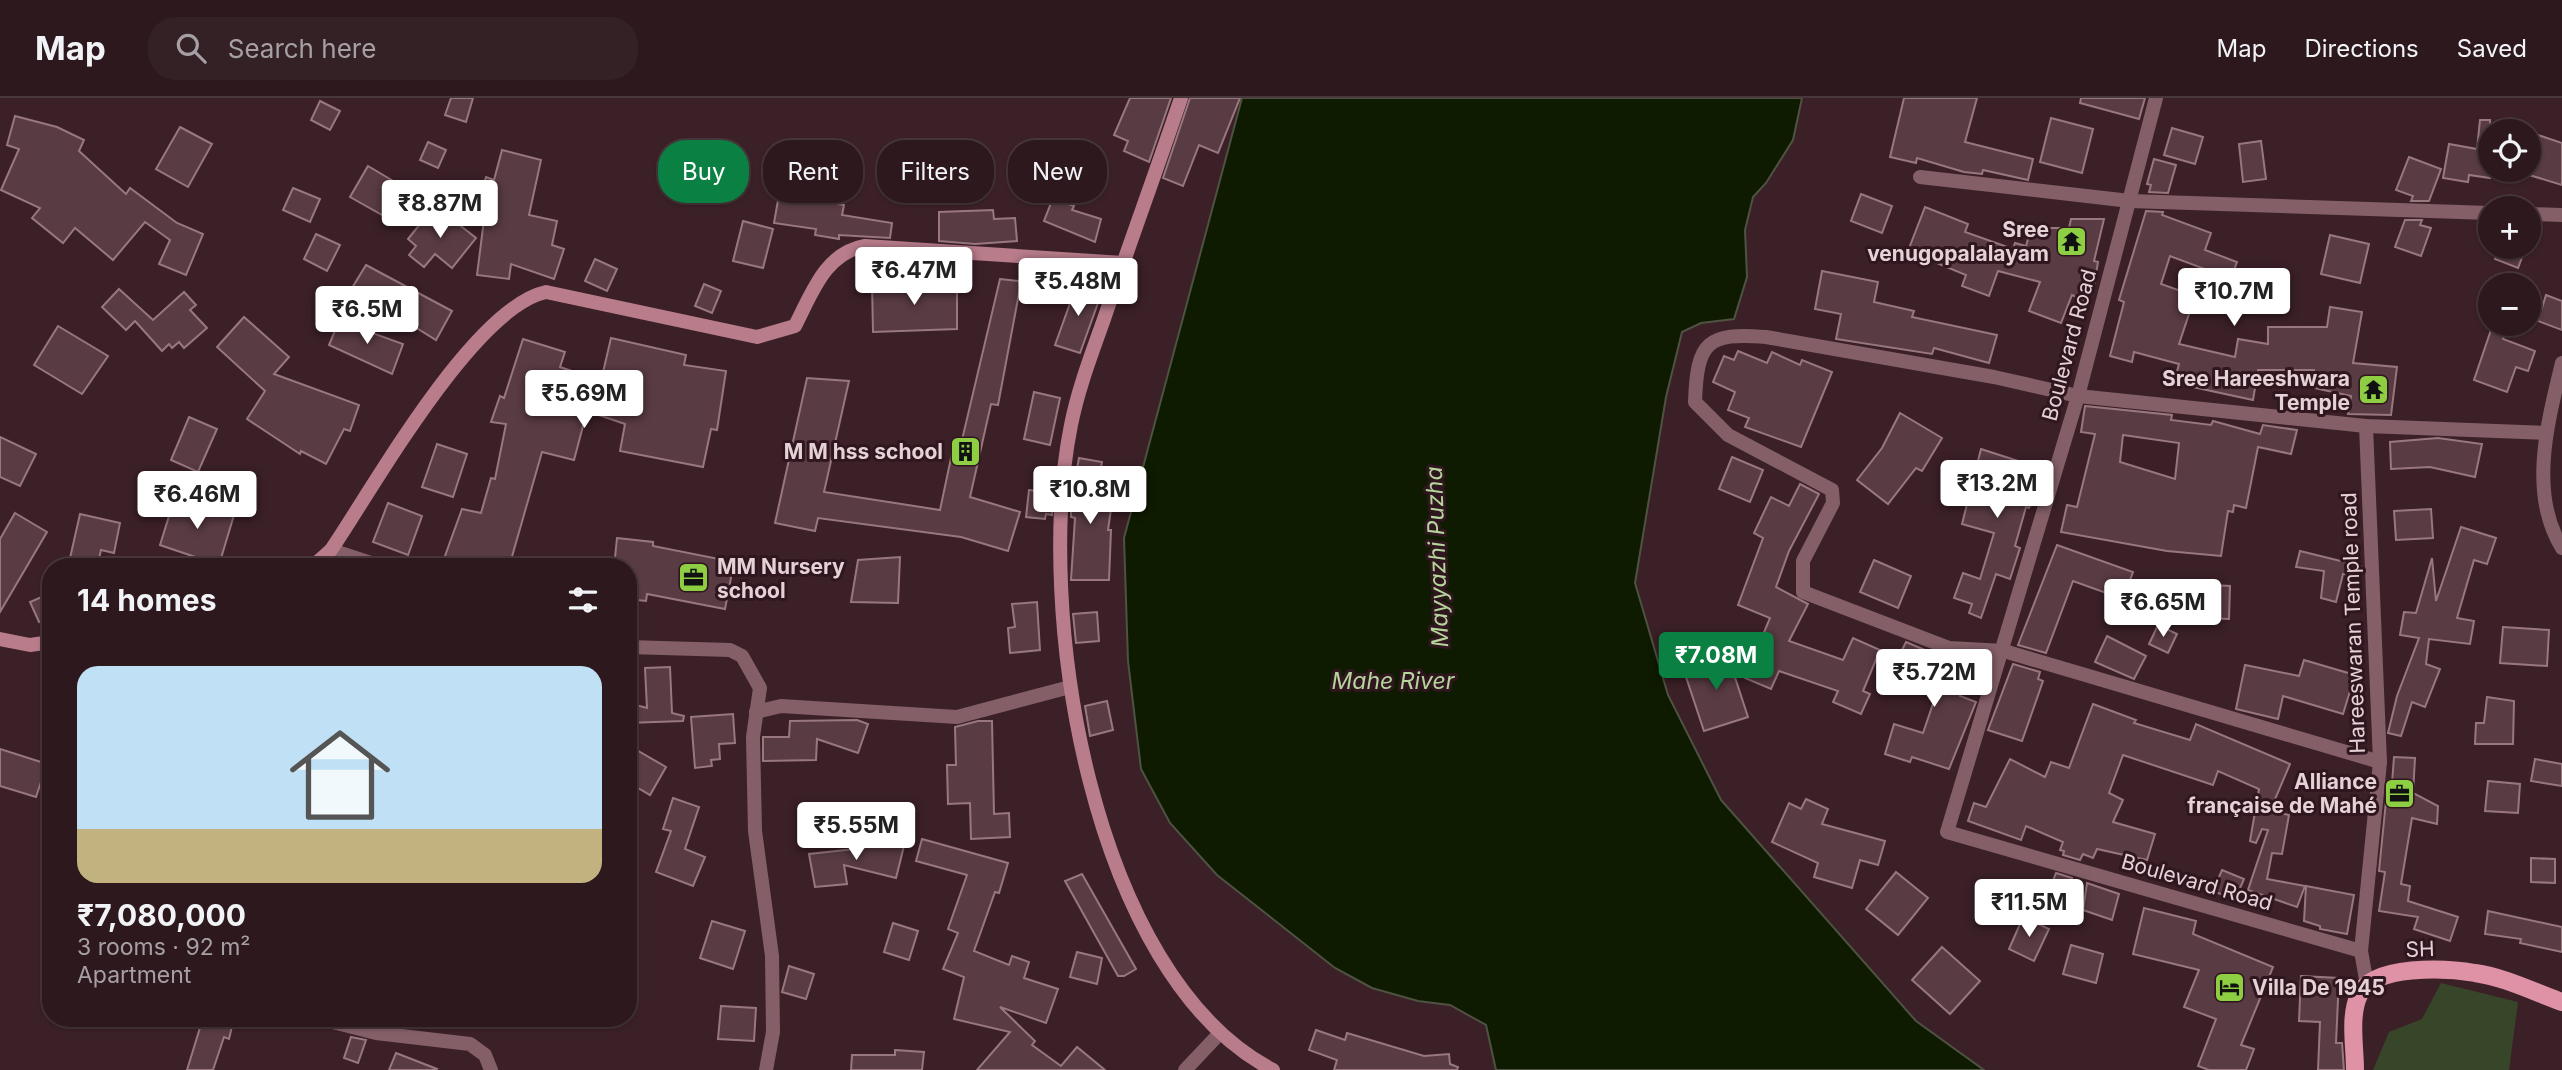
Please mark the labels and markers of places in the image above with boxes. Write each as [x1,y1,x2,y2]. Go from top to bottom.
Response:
pin: ₹8.87M [383,180,497,240]
place label: Sree venugopalalayam [1867,217,2049,266]
temple icon: Sree venugopalalayam [2055,224,2089,258]
pin: ₹6.47M [857,248,971,307]
pin: ₹5.48M [1021,258,1135,318]
pin: ₹10.7M [2177,268,2291,328]
pin: ₹6.5M [318,286,416,346]
place label: Sree Hareeshwara Temple [2162,366,2350,415]
pin: ₹5.69M [527,370,641,430]
temple icon: Sree Hareeshwara Temple [2356,373,2390,407]
building icon: M M hss school [949,434,983,468]
place label: M M hss school [784,439,943,464]
pin: ₹13.2M [1940,460,2054,520]
pin: ₹10.8M [1033,466,1147,526]
pin: ₹6.46M [140,472,254,531]
place label: MM Nursery school [717,554,845,603]
office icon: MM Nursery school [677,561,711,595]
pin: ₹6.65M [2106,580,2220,639]
pin: ₹7.08M [1659,632,1773,692]
pin: ₹5.72M [1877,650,1991,709]
place label: Alliance française de Mahé [2187,769,2377,818]
office icon: Alliance française de Mahé [2383,776,2417,810]
pin: ₹5.55M [799,802,913,862]
pin: ₹11.5M [1972,880,2086,939]
hotel icon: Villa De 1945 [2212,970,2246,1004]
place label: Villa De 1945 [2252,975,2385,1000]

